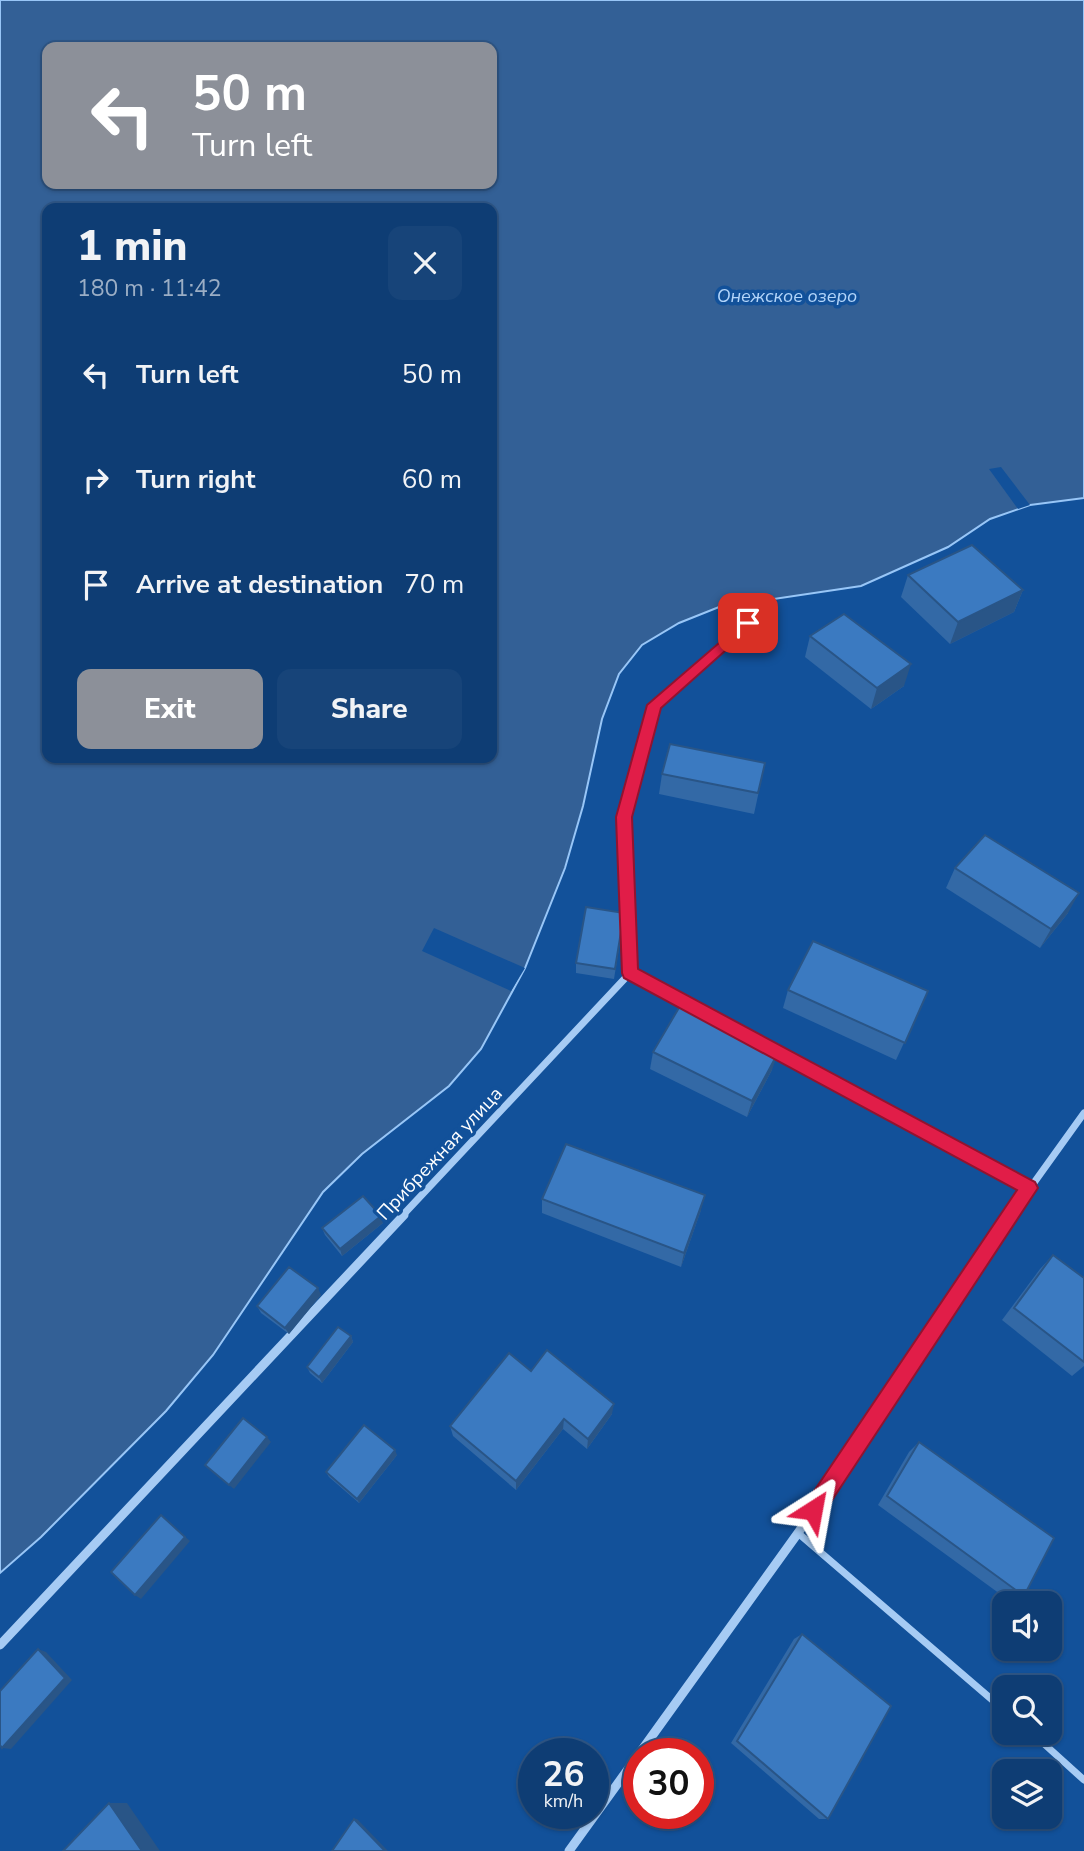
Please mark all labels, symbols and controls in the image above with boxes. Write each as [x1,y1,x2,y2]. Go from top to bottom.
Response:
text: 50 m [192,60,307,127]
icon: left [77,70,168,161]
text: Turn left [192,124,312,167]
text: 1 min [77,218,187,275]
button: close [388,226,462,300]
text: 180 m · 11:42 [77,273,222,304]
water label: Онежское озеро [717,284,857,308]
icon: left [77,356,115,394]
text: Turn left [136,357,239,392]
text: 50 m [402,357,462,392]
icon: right [77,461,115,499]
text: Turn right [136,462,255,497]
text: 60 m [402,462,462,497]
icon: arrive [77,566,115,604]
text: Arrive at destination [136,567,383,602]
text: 70 m [404,567,464,602]
pin [718,593,778,653]
icon: arrive [729,604,767,642]
button: Exit [77,669,263,749]
button: Share [277,669,462,749]
street label: Прибрежная улица [371,1081,508,1226]
position arrow [776,1473,850,1547]
map controls [992,1591,1062,1829]
button: sound [992,1591,1062,1661]
button: search [992,1675,1062,1745]
speed limit sign: 30 [623,1738,714,1829]
text: 26 [542,1751,585,1798]
button: layers [992,1759,1062,1829]
text: km/h [544,1789,583,1813]

